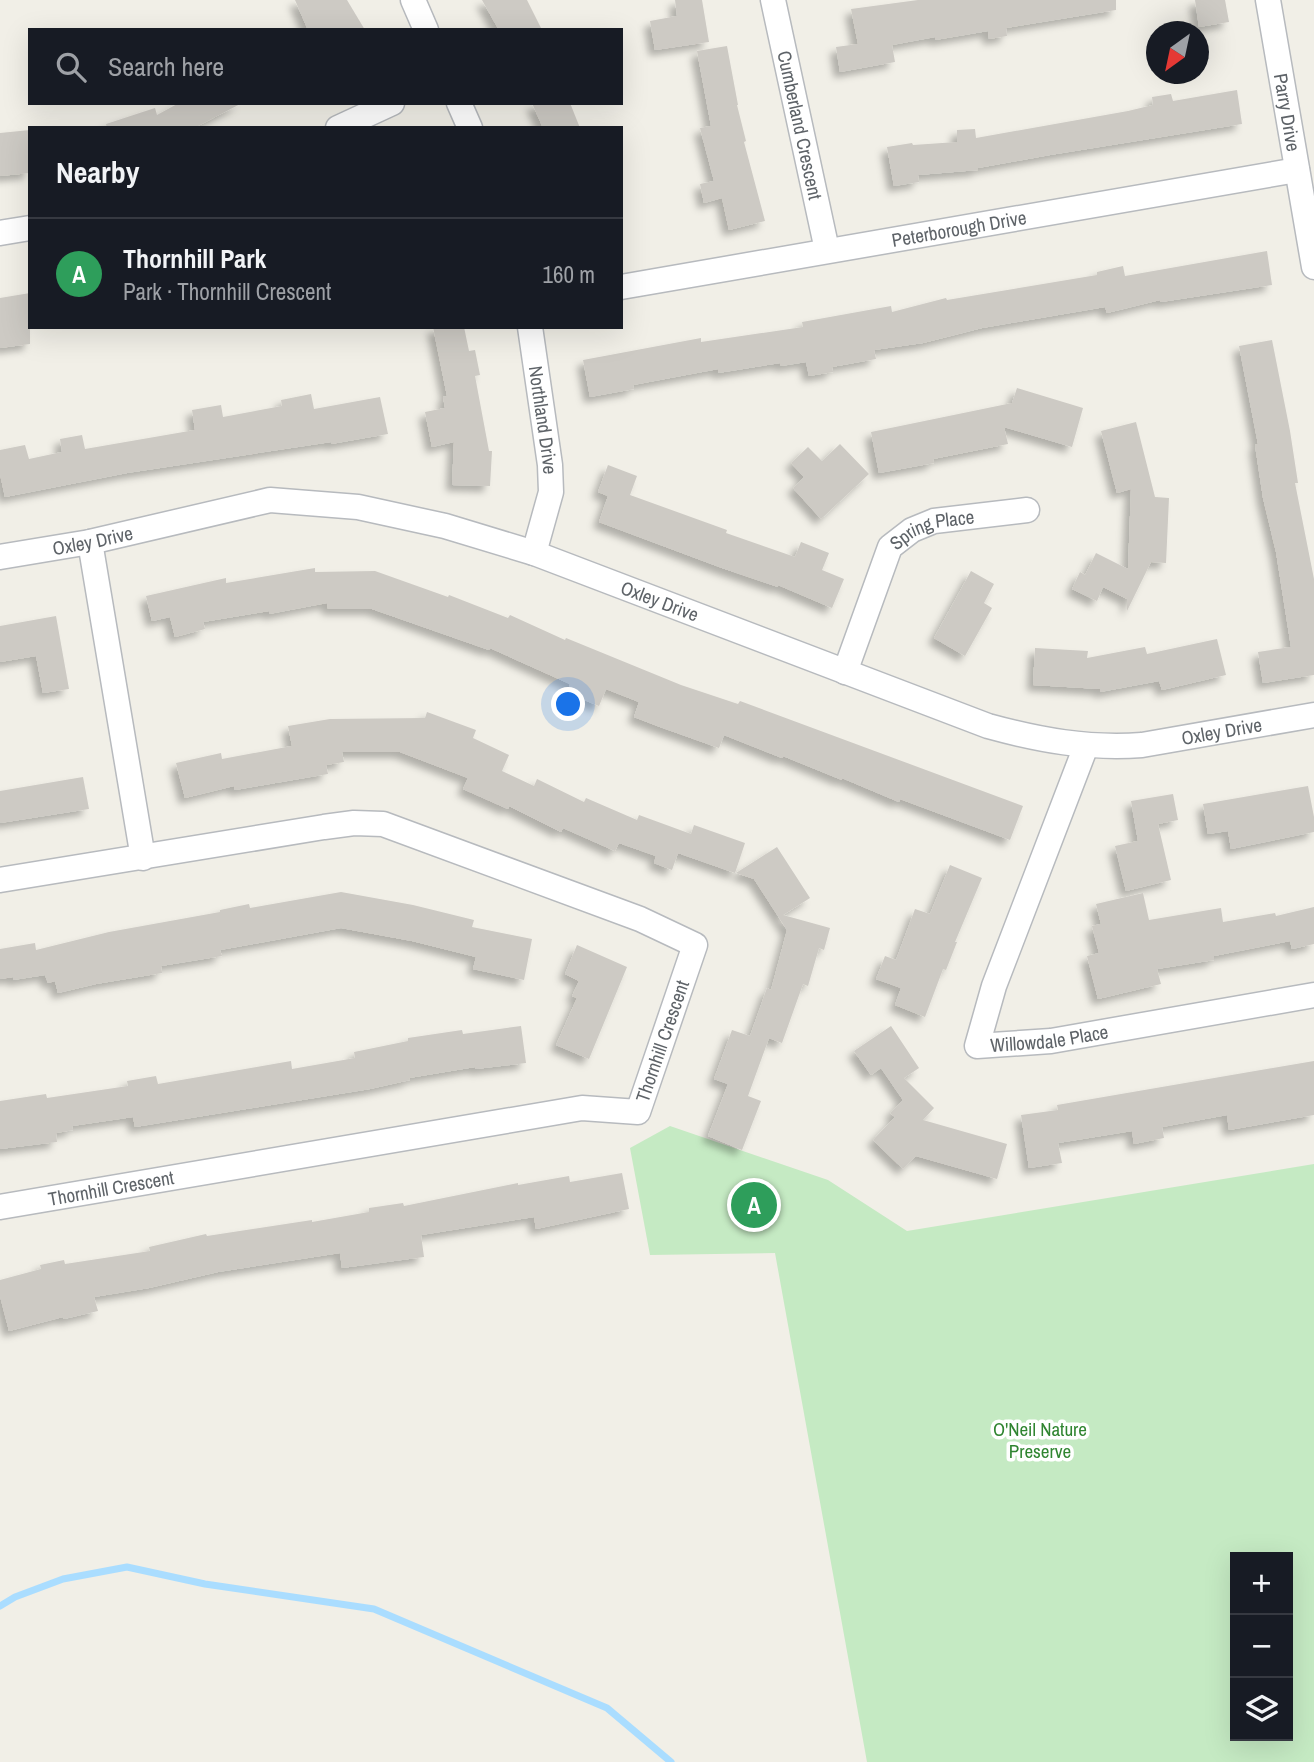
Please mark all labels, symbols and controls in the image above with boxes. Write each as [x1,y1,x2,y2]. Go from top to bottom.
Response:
north arrow [1146,21,1209,84]
search box [28,28,623,105]
icon: search [52,48,90,86]
street label: Cumberland Crescent [771,48,829,203]
text: Search here [108,49,224,84]
street label: Parry Drive [1268,71,1307,153]
text: Nearby [56,152,139,192]
street label: Peterborough Drive [890,204,1028,253]
text: Thornhill Park [123,241,266,276]
text: A [72,259,86,290]
text: 160 m [543,259,595,290]
text: Park · Thornhill Crescent [123,276,331,307]
street label: Northland Drive [523,364,563,475]
street label: Spring Place [884,503,975,556]
street label: Oxley Drive [50,519,135,561]
street label: Oxley Drive [617,574,702,628]
your location [551,687,585,721]
street label: Oxley Drive [1179,711,1264,751]
street label: Thornhill Crescent [629,976,695,1105]
street label: Willowdale Place [989,1018,1110,1058]
street label: Thornhill Crescent [46,1164,177,1212]
pin: A [731,1179,777,1231]
park label: O'Neil Nature Preserve [993,1416,1087,1464]
map controls [1230,1552,1293,1741]
button: + [1230,1552,1293,1615]
button: − [1230,1615,1293,1678]
button: layers [1230,1678,1293,1741]

